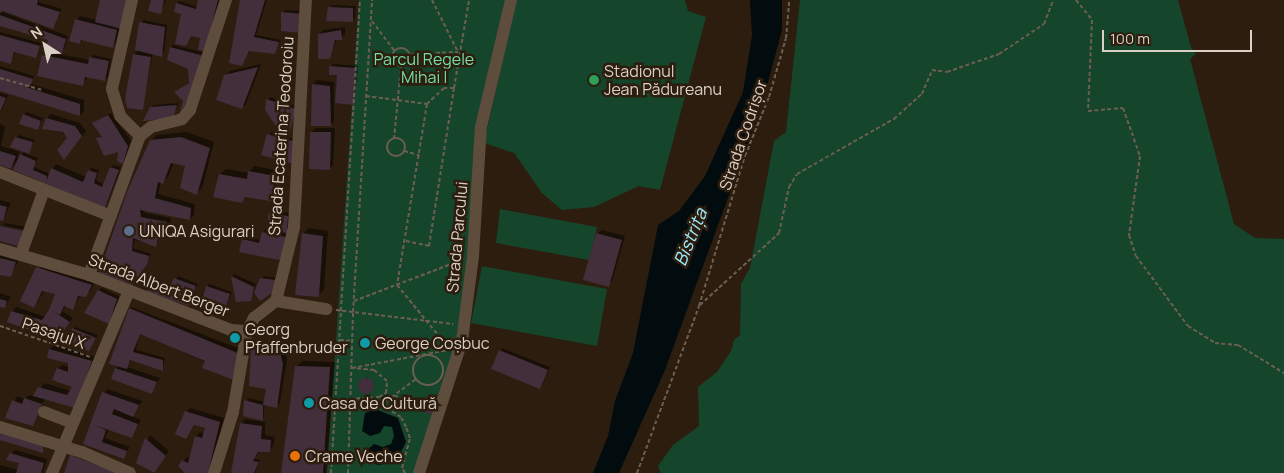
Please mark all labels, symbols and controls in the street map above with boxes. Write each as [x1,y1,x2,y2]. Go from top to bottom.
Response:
north arrow [20,20,70,70]
scale bar [1104,20,1254,52]
text: N [27,22,46,43]
text: 100 m [1110,28,1150,49]
street label: Strada Ecaterina Teodoroiu [264,36,298,236]
park label: Parcul Regele Mihai I [374,49,474,87]
place label: Stadionul Jean Pădureanu [604,61,722,99]
marker: Stadionul Jean Pădureanu [588,74,600,86]
street label: Strada Codrișor [715,77,771,193]
street label: Strada Parcului [443,181,471,293]
water label: Bistrița [669,205,711,269]
place label: UNIQA Asigurari [139,221,255,241]
marker: UNIQA Asigurari [123,225,135,237]
street label: Strada Albert Berger [86,249,232,321]
street label: Pasajul X [20,313,88,353]
place label: Georg Pfaffenbruder [245,319,348,357]
marker: Georg Pfaffenbruder [229,332,241,344]
place label: George Coșbuc [375,333,490,353]
marker: George Coșbuc [359,337,371,349]
place label: Casa de Cultură [319,393,437,413]
marker: Casa de Cultură [303,397,315,409]
place label: Crame Veche [305,446,403,466]
marker: Crame Veche [289,450,301,462]

